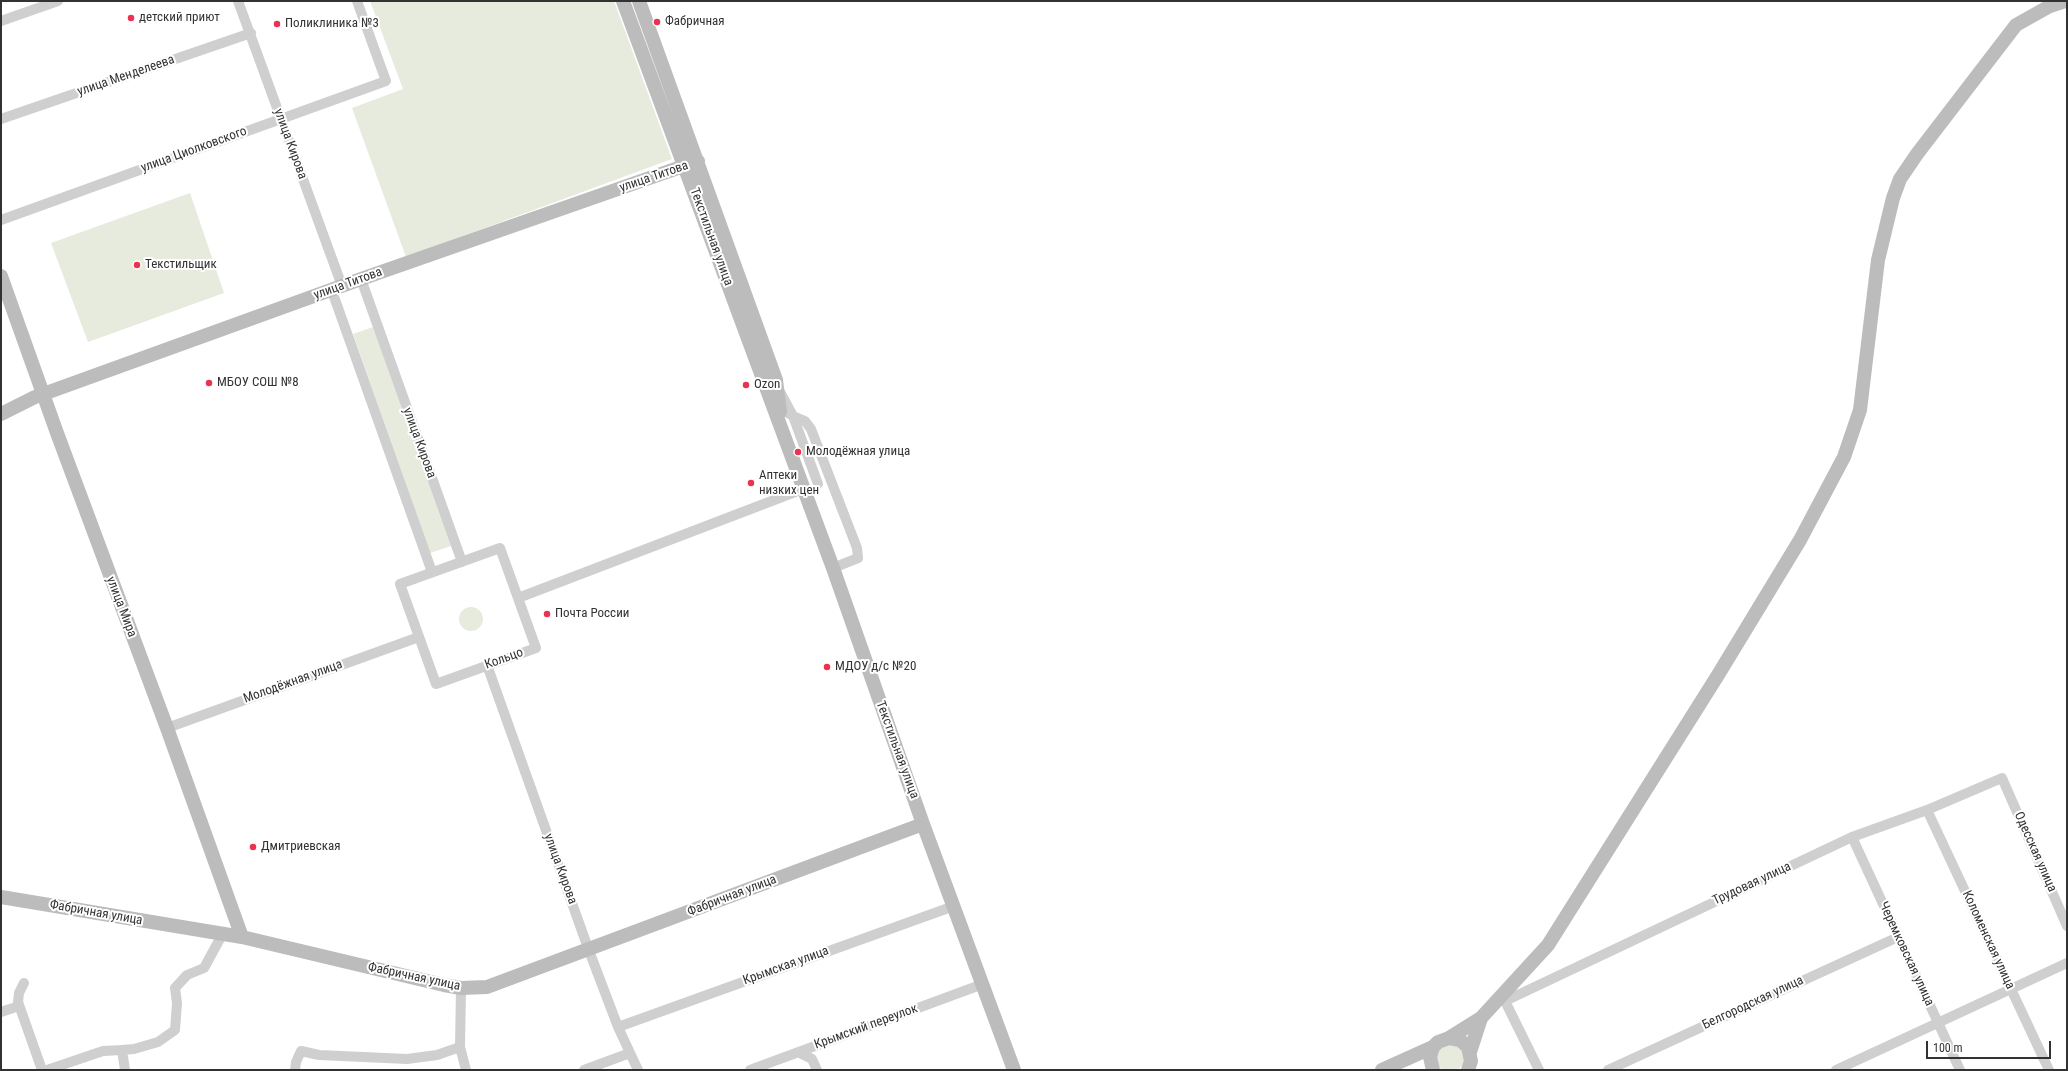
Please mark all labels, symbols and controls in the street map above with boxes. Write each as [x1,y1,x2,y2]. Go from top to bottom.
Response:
place label: детский приют [139,10,220,26]
marker: детский приют [126,13,136,23]
place label: Фабричная [665,14,725,30]
place label: Поликлиника №3 [285,16,379,32]
marker: Фабричная [652,17,662,27]
marker: Поликлиника №3 [272,19,282,29]
street label: улица Менделеева [75,52,177,100]
street label: улица Кирова [270,107,310,181]
street label: улица Циолковского [139,124,249,176]
street label: улица Титова [618,158,690,196]
street label: Текстильная улица [686,186,736,288]
place label: Текстильщик [145,257,217,273]
marker: Текстильщик [132,260,142,270]
street label: улица Титова [312,264,384,304]
place label: МБОУ СОШ №8 [217,375,299,391]
place label: Ozon [754,377,780,393]
marker: МБОУ СОШ №8 [204,378,214,388]
marker: Ozon [741,380,751,390]
street label: улица Кирова [399,406,439,480]
place label: Молодёжная улица [806,444,910,460]
marker: Молодёжная улица [793,447,803,457]
place label: Аптеки низких цен [759,468,819,499]
marker: Аптеки низких цен [746,478,756,488]
street label: улица Мира [102,575,140,639]
place label: Почта России [555,606,629,622]
marker: Почта России [542,609,552,619]
street label: Кольцо [483,645,525,673]
street label: Молодёжная улица [241,657,345,707]
place label: МДОУ д/с №20 [835,659,916,675]
marker: МДОУ д/с №20 [822,662,832,672]
street label: Текстильная улица [872,699,922,801]
street label: Одесская улица [2010,810,2060,894]
street label: улица Кирова [540,832,580,906]
place label: Дмитриевская [261,839,341,855]
marker: Дмитриевская [248,842,258,852]
street label: Трудовая улица [1710,859,1794,909]
street label: Фабричная улица [685,872,779,920]
street label: Коломенская улица [1958,888,2018,992]
street label: Фабричная улица [48,897,144,929]
street label: Черемковская улица [1875,899,1937,1009]
street label: Крымская улица [741,943,831,989]
street label: Фабричная улица [366,960,462,994]
street label: Белгородская улица [1700,973,1806,1033]
street label: Крымский переулок [812,1001,920,1053]
scale bar [1928,1033,2053,1059]
text: 100 m [1933,1041,1963,1055]

